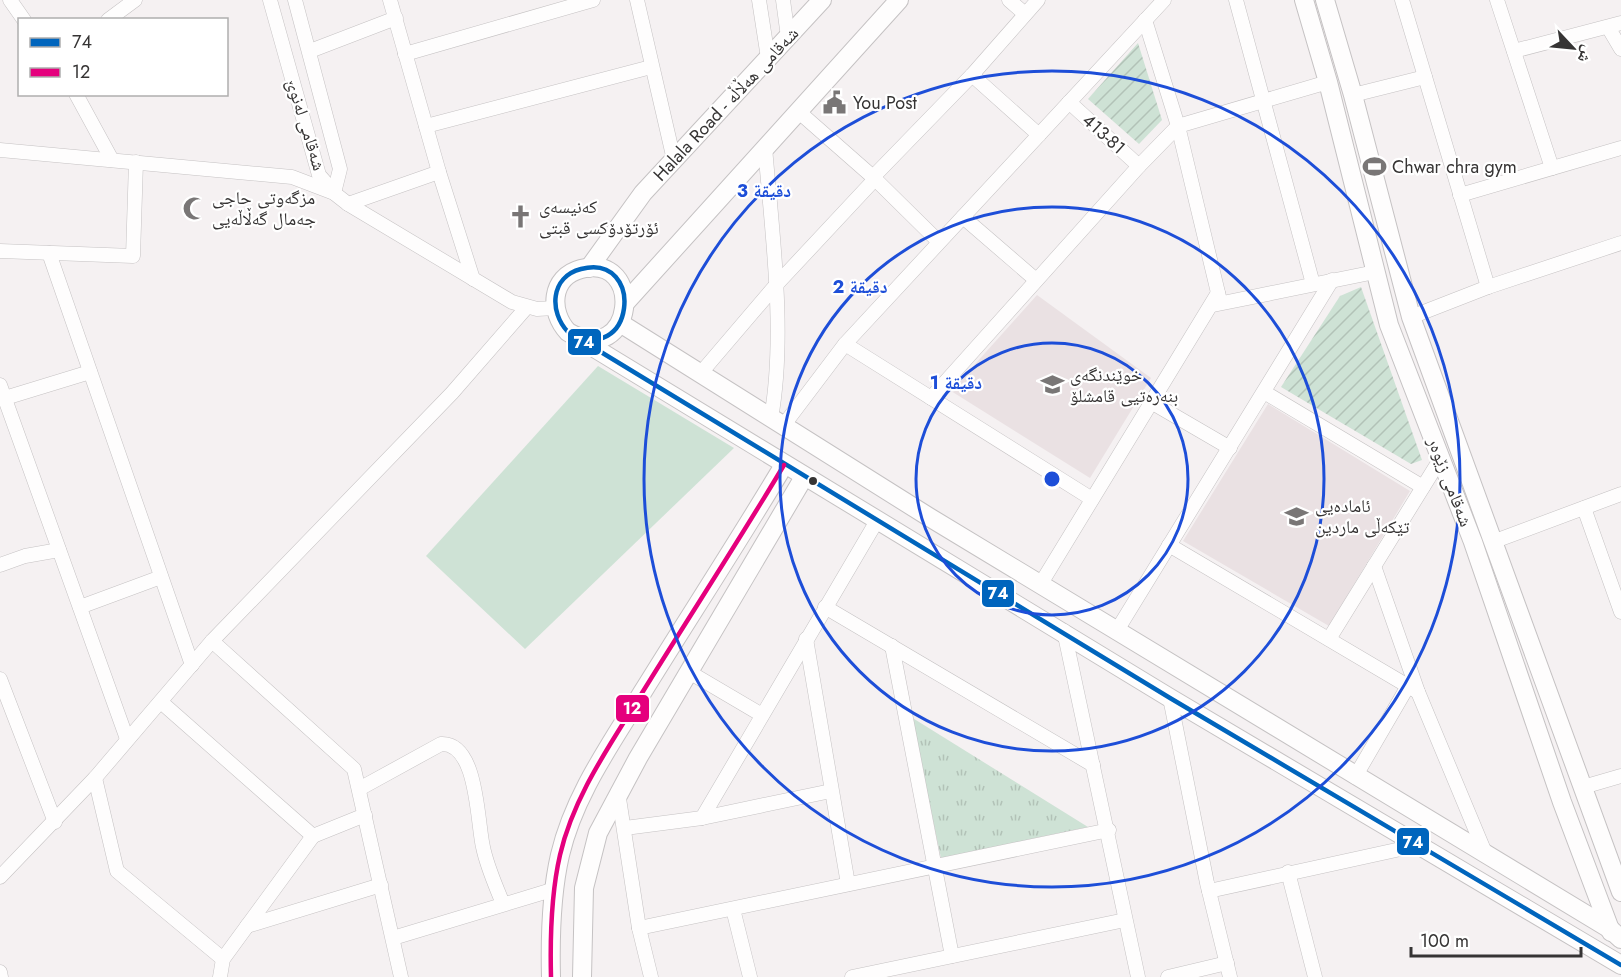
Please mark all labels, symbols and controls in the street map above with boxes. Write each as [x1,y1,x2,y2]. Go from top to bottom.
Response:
legend [18,18,228,96]
north arrow [1543,18,1603,78]
street label: Halala Road - شەقامی هەڵاڵە [647,21,805,187]
text: 74 [72,29,92,55]
text: ش [1572,42,1600,67]
text: 12 [72,59,90,85]
street label: شەقامی لەنوێ [280,76,332,174]
public building icon: You Post [822,90,848,116]
place label: You Post [853,90,917,116]
street label: 413-81 [1077,108,1131,160]
sports icon: Chwar chra gym [1361,154,1387,180]
place label: Chwar chra gym [1392,154,1517,180]
text: 3 دقيقة [737,178,791,204]
place label: مزگەوتی حاجی جەمال گەڵاڵەیی [212,185,316,232]
place label: کەنیسەی ئۆرتۆدۆکسی قبتی [539,194,659,241]
mosque icon: مزگەوتی حاجی جەمال گەڵاڵەیی [181,195,207,221]
church icon: کەنیسەی ئۆرتۆدۆکسی قبتی [508,204,534,230]
text: 2 دقيقة [832,274,888,300]
line badge: 74 [567,328,602,356]
text: 74 [574,331,594,354]
place label: خوێندنگەی بنەرەتیی قامشلۆ [1070,362,1178,409]
text: 1 دقيقة [930,370,982,396]
school or university icon: خوێندنگەی بنەرەتیی قامشلۆ [1039,372,1065,398]
street label: شەقامی زێوەر [1421,433,1479,530]
centre of rings [1042,469,1062,489]
unlabelled marker [807,475,819,487]
place label: ئامادەیی تێکەڵی ماردین [1315,493,1410,540]
school or university icon: ئامادەیی تێکەڵی ماردین [1284,503,1310,529]
line badge: 74 [981,579,1015,608]
text: 74 [988,582,1008,605]
line badge: 12 [615,694,650,723]
text: 12 [623,697,641,720]
line badge: 74 [1396,827,1430,856]
text: 74 [1403,831,1423,854]
scale bar [1411,920,1580,958]
text: 100 m [1420,928,1469,954]

